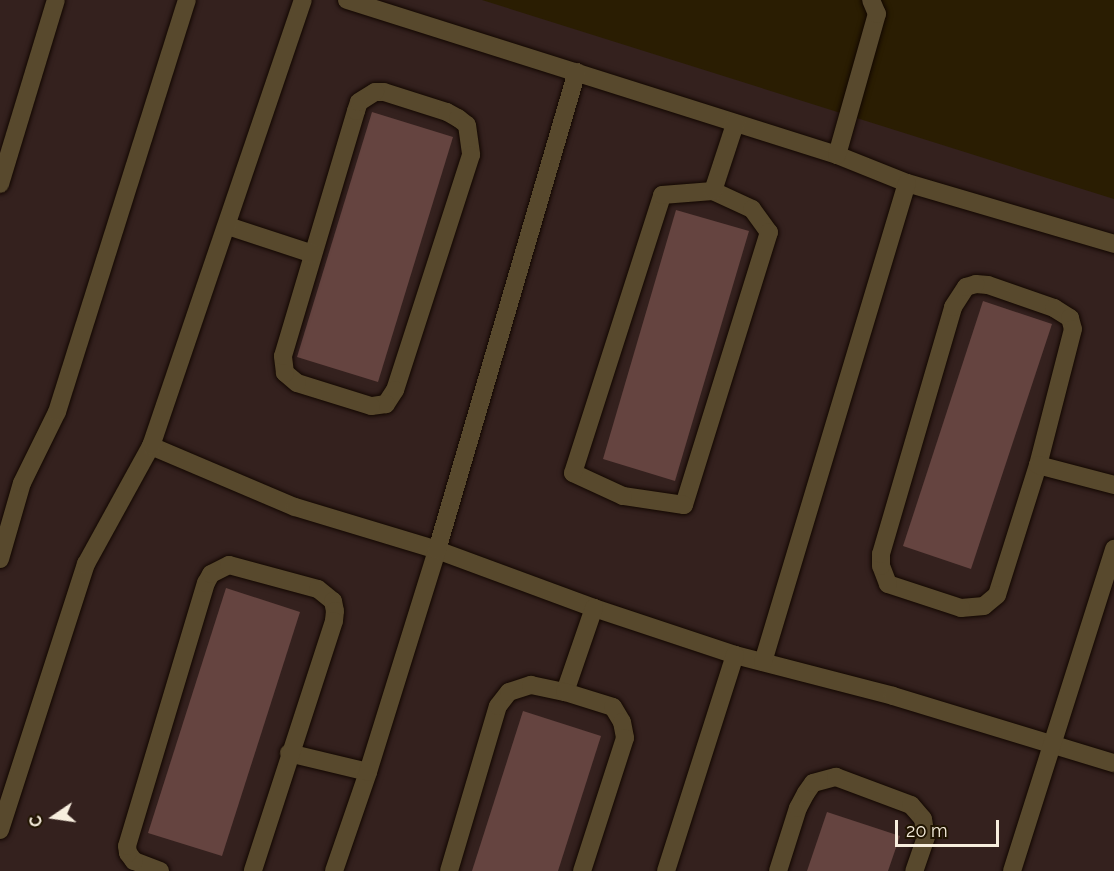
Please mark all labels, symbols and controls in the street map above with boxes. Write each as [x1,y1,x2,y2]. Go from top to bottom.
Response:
north arrow [24,787,84,847]
scale bar [898,808,1002,846]
text: С [25,814,46,829]
text: 20 m [906,820,948,841]

